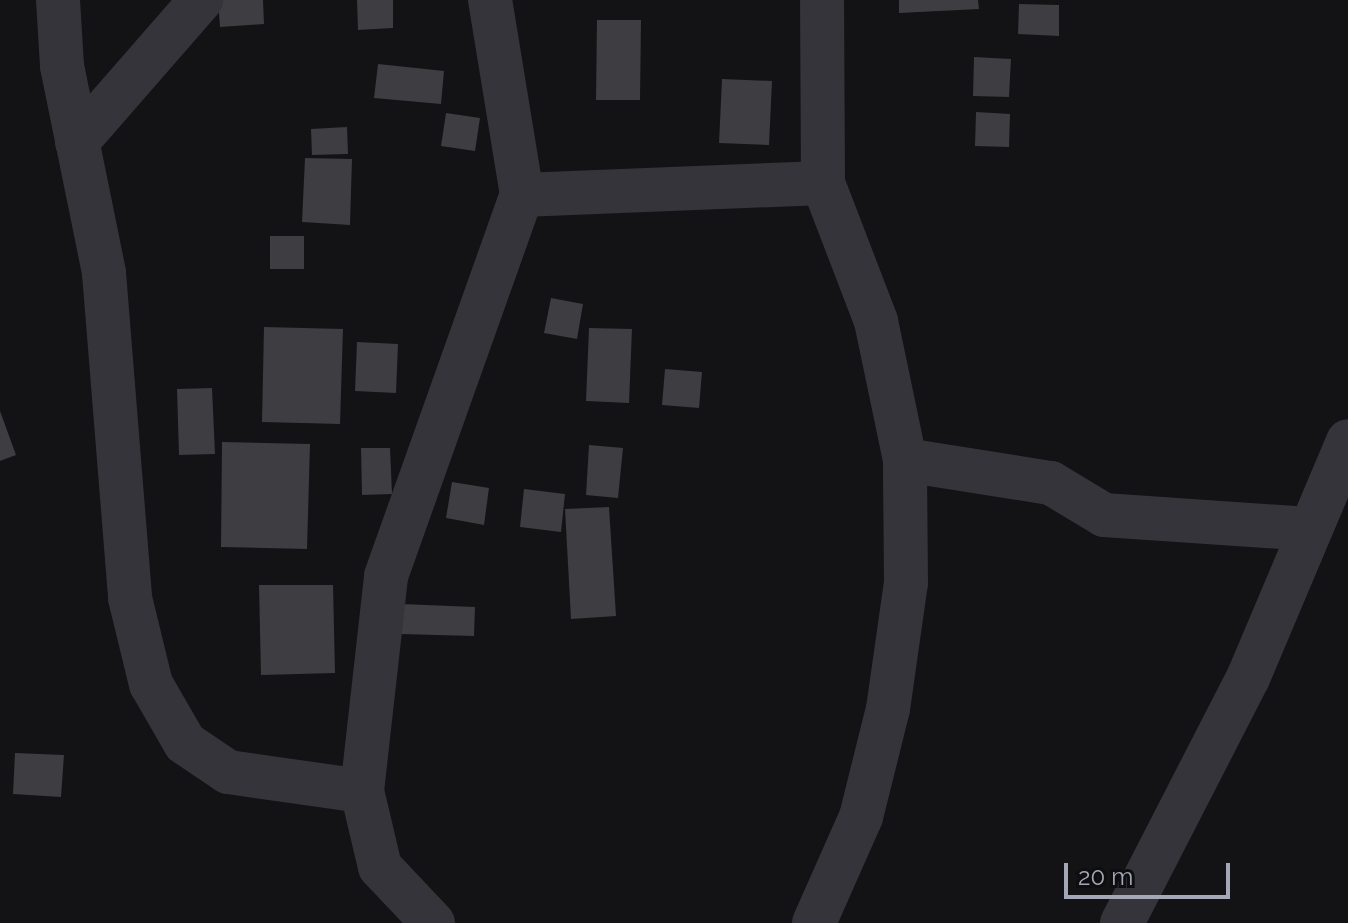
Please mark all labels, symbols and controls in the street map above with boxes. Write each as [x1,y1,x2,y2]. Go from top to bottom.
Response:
scale bar [1068,847,1234,897]
text: 20 m [1078,862,1133,891]

